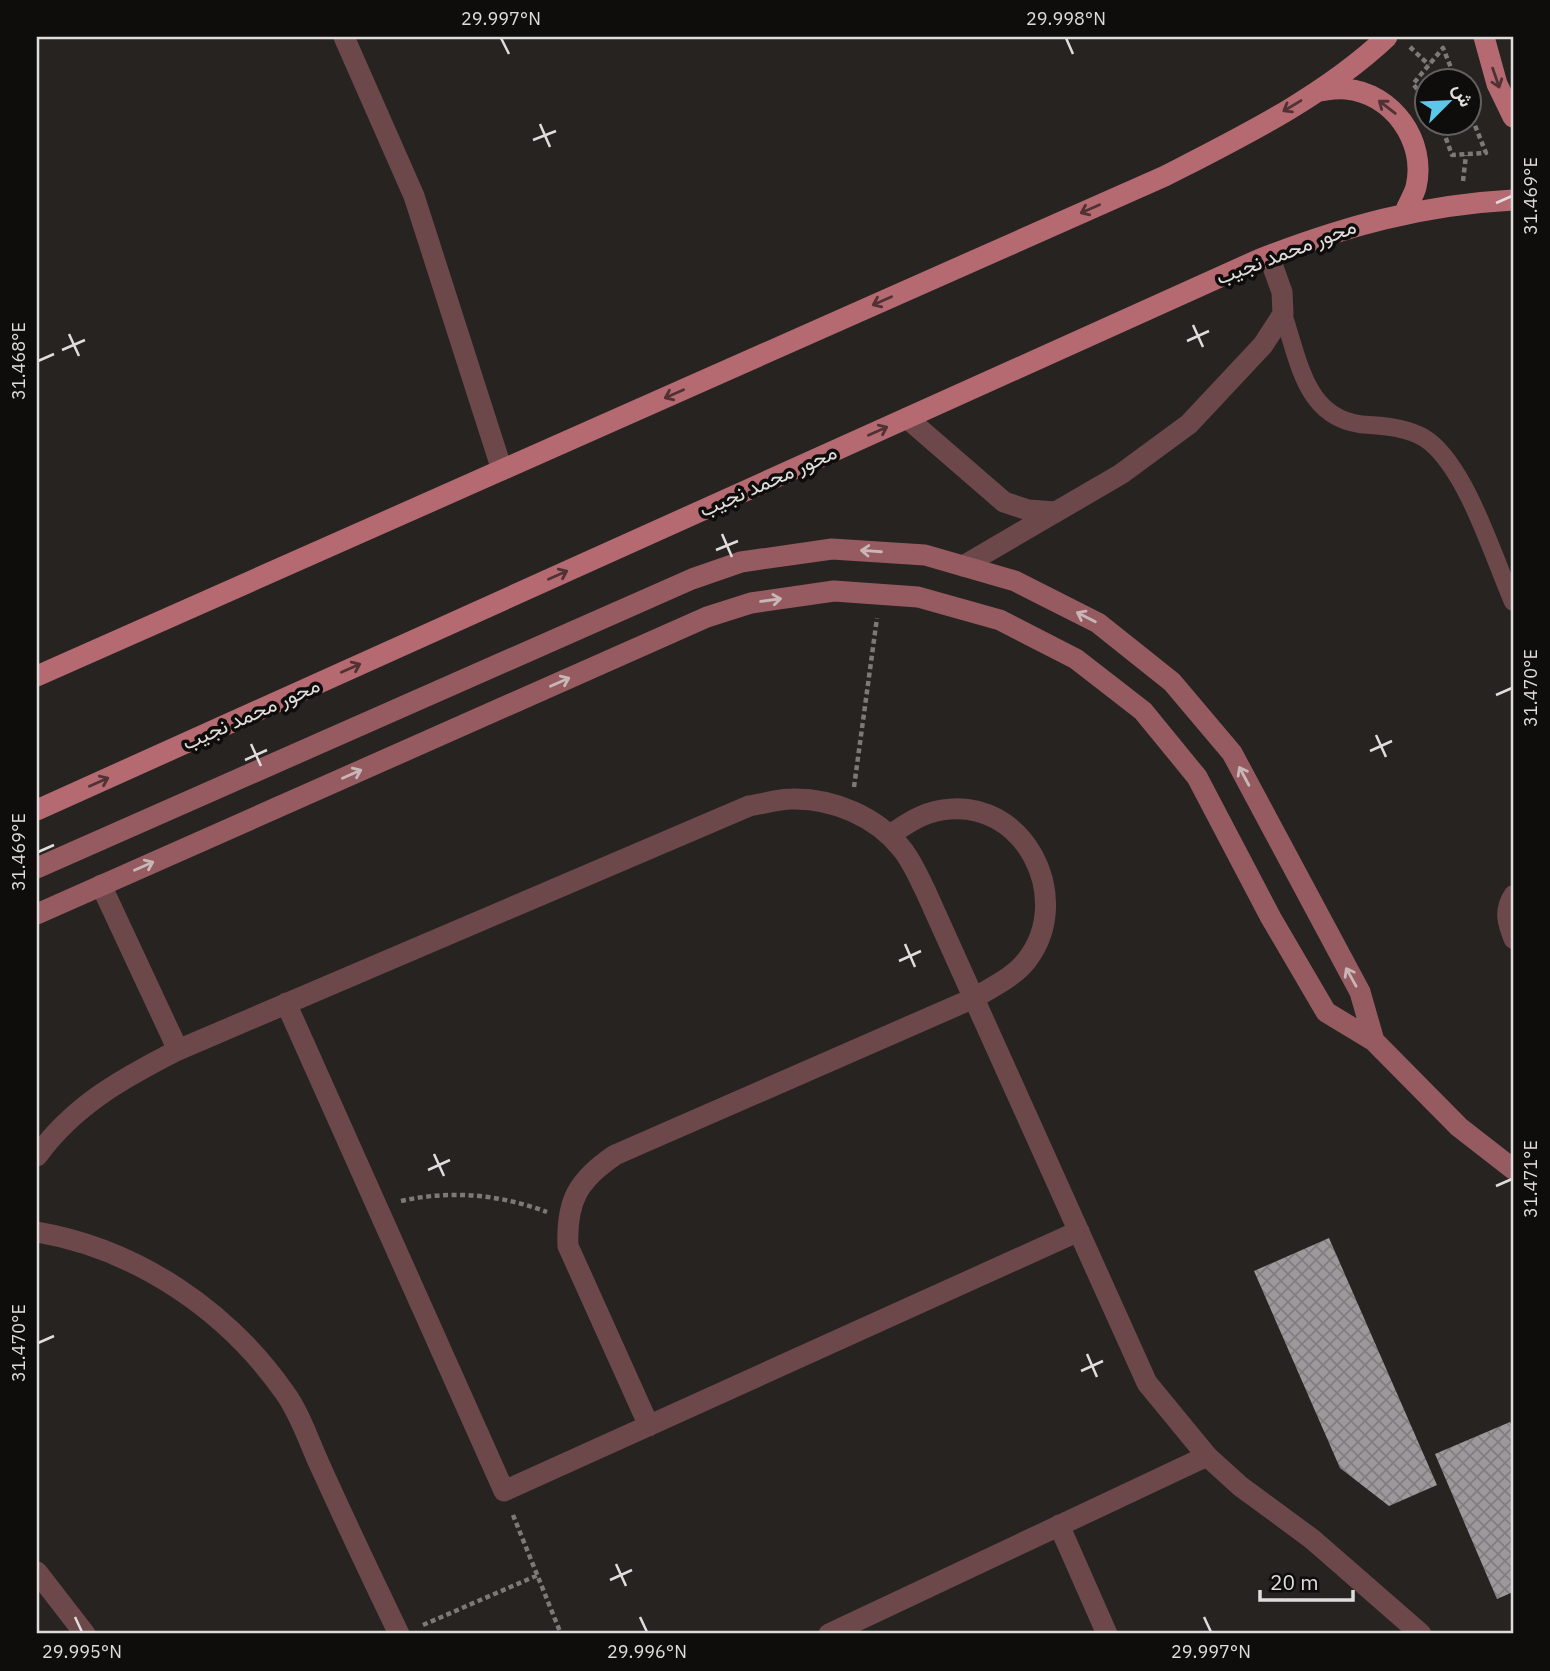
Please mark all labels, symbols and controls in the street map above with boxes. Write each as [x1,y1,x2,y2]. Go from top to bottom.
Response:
text: 29.997°N [461,7,541,30]
text: 29.998°N [1026,7,1106,30]
north arrow [1414,66,1484,136]
one-way arrow [1491,66,1503,88]
text: ش [1448,80,1479,111]
one-way arrow [1283,99,1303,113]
one-way arrow [1378,99,1396,115]
text: 31.469°E [1519,157,1542,235]
one-way arrow [1080,203,1101,216]
street label: محور محمد نجيب [1211,211,1360,291]
one-way arrow [872,295,893,308]
text: 31.468°E [7,322,30,400]
one-way arrow [664,388,685,401]
one-way arrow [866,424,888,437]
street label: محور محمد نجيب [694,437,841,523]
one-way arrow [860,544,883,557]
one-way arrow [547,568,569,581]
one-way arrow [759,593,782,606]
one-way arrow [1076,609,1097,623]
text: 31.470°E [1519,649,1542,727]
one-way arrow [340,661,361,674]
street label: محور محمد نجيب [177,670,324,756]
one-way arrow [549,675,570,688]
one-way arrow [341,767,362,780]
one-way arrow [1237,767,1251,787]
one-way arrow [88,775,109,788]
text: 31.469°E [7,813,30,891]
one-way arrow [133,859,154,872]
one-way arrow [1344,967,1357,988]
text: 31.471°E [1519,1140,1542,1218]
text: 31.470°E [7,1304,30,1382]
scale bar [1260,1559,1352,1603]
text: 20 m [1270,1568,1319,1596]
text: 29.995°N [42,1640,122,1663]
text: 29.996°N [607,1640,687,1663]
text: 29.997°N [1171,1640,1251,1663]

